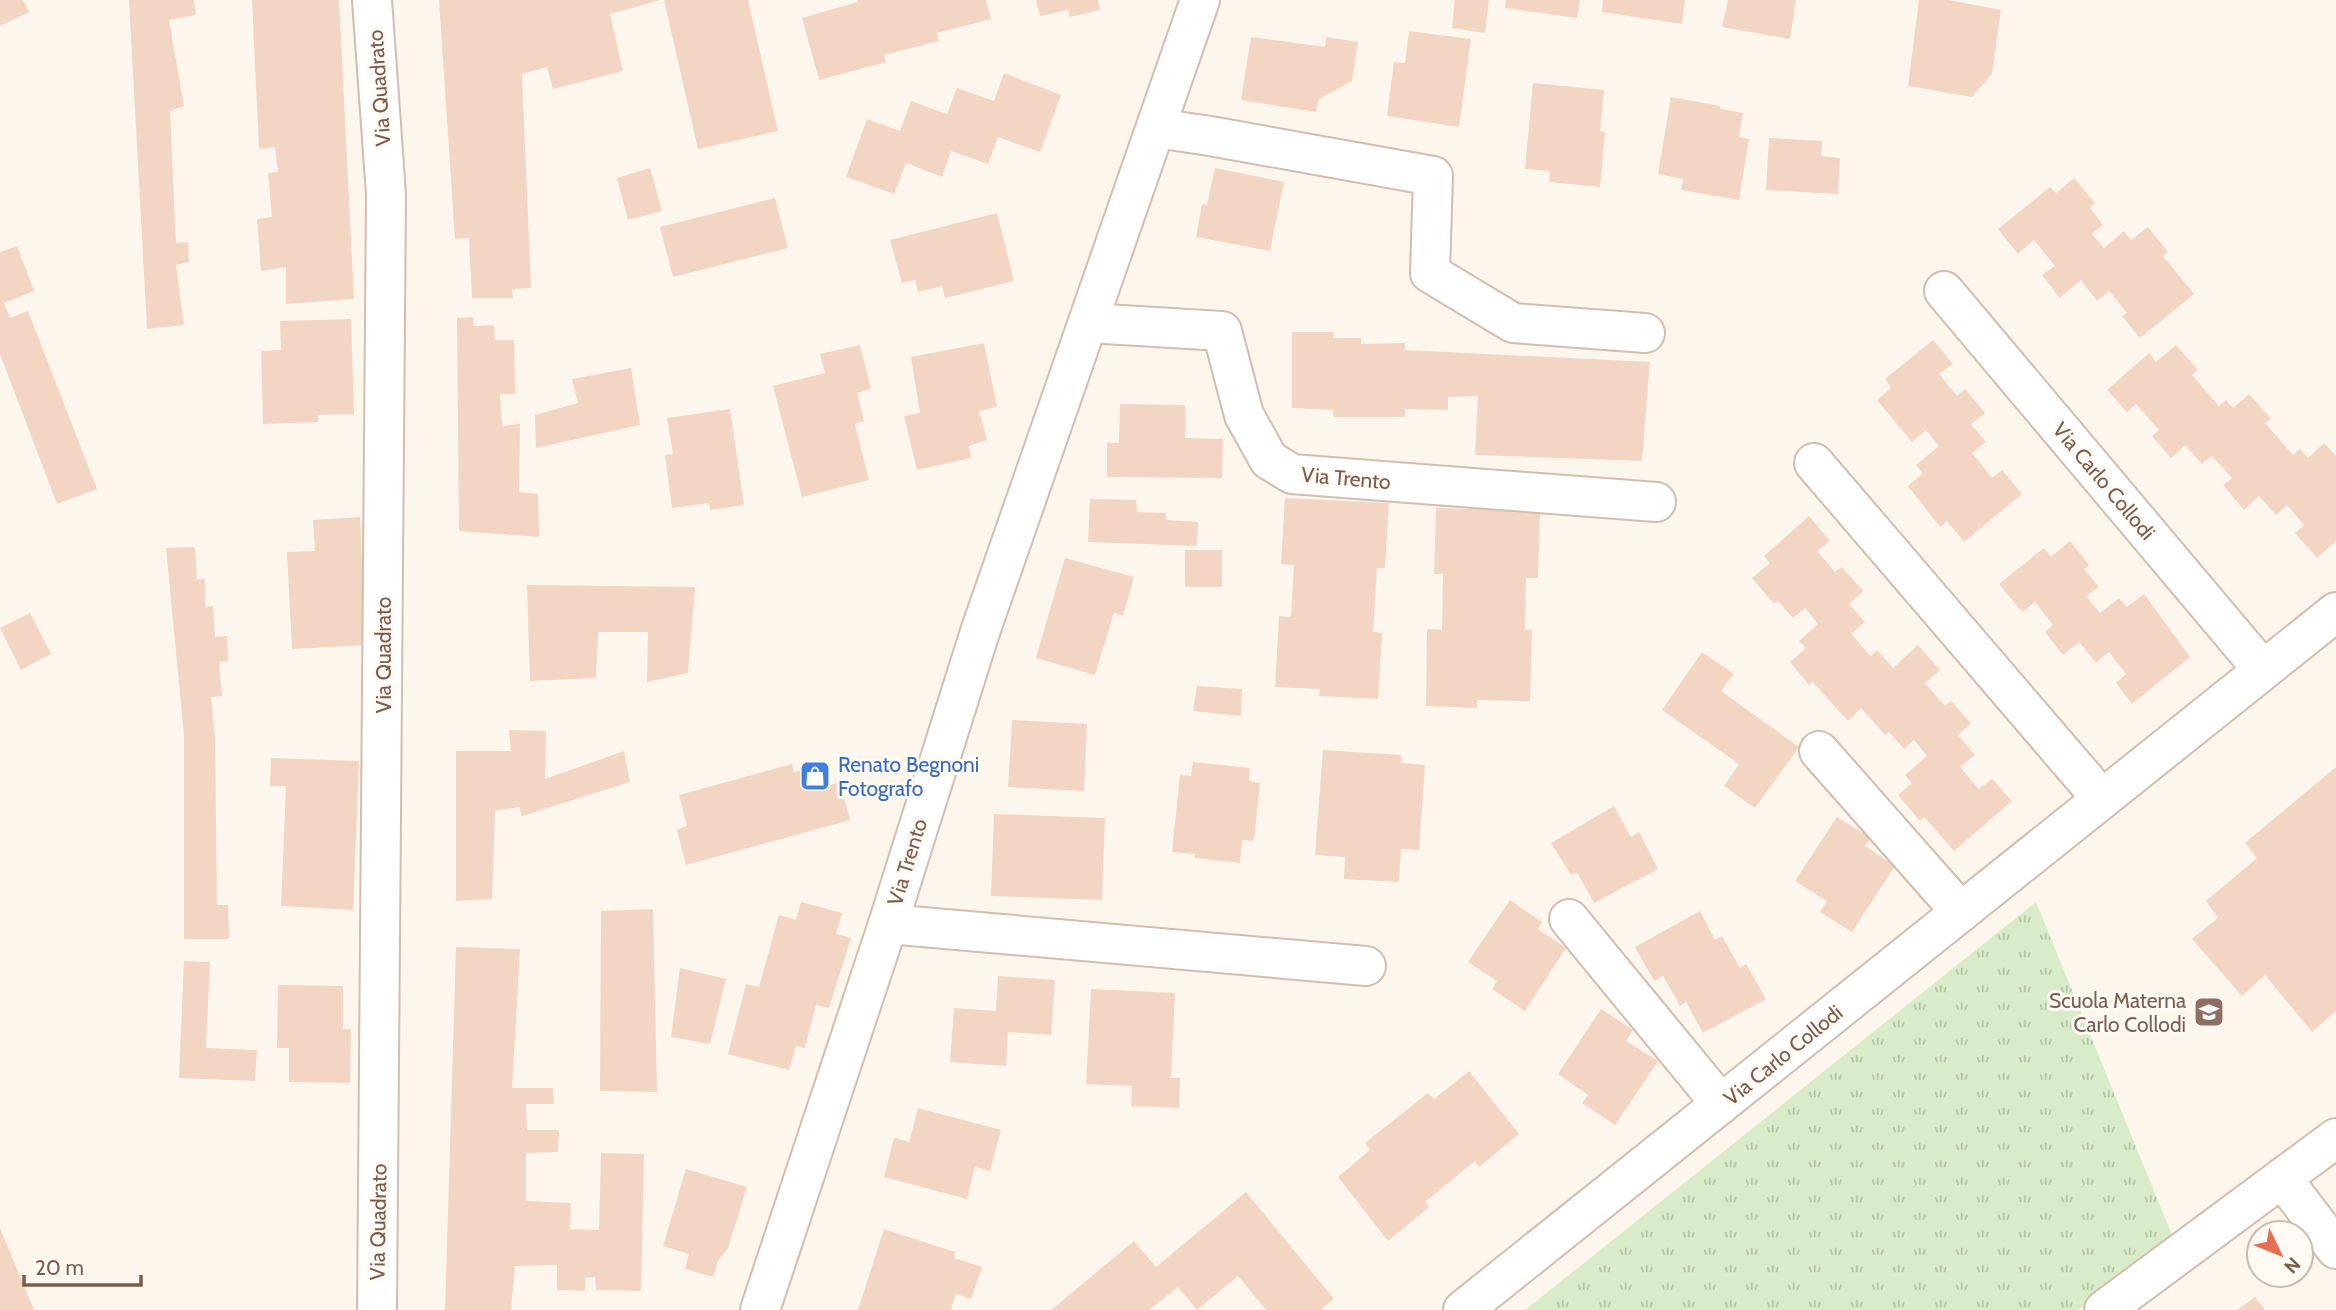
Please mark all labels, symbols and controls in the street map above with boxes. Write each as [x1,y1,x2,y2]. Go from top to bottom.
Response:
street label: Via Quadrato [362,29,396,147]
street label: Via Carlo Collodi [2048,417,2160,545]
street label: Via Trento [1300,462,1392,494]
street label: Via Quadrato [371,597,396,713]
place label: Renato Begnoni Fotografo [838,752,979,801]
shop icon: Renato Begnoni Fotografo [798,759,832,793]
street label: Via Trento [882,816,932,908]
place label: Scuola Materna Carlo Collodi [2049,988,2186,1037]
school or university icon: Scuola Materna Carlo Collodi [2192,995,2226,1029]
street label: Via Carlo Collodi [1719,1000,1847,1110]
street label: Via Quadrato [364,1163,392,1281]
north arrow [2245,1219,2315,1289]
scale bar [24,1244,142,1288]
text: N [2279,1252,2305,1278]
text: 20 m [35,1255,84,1280]

